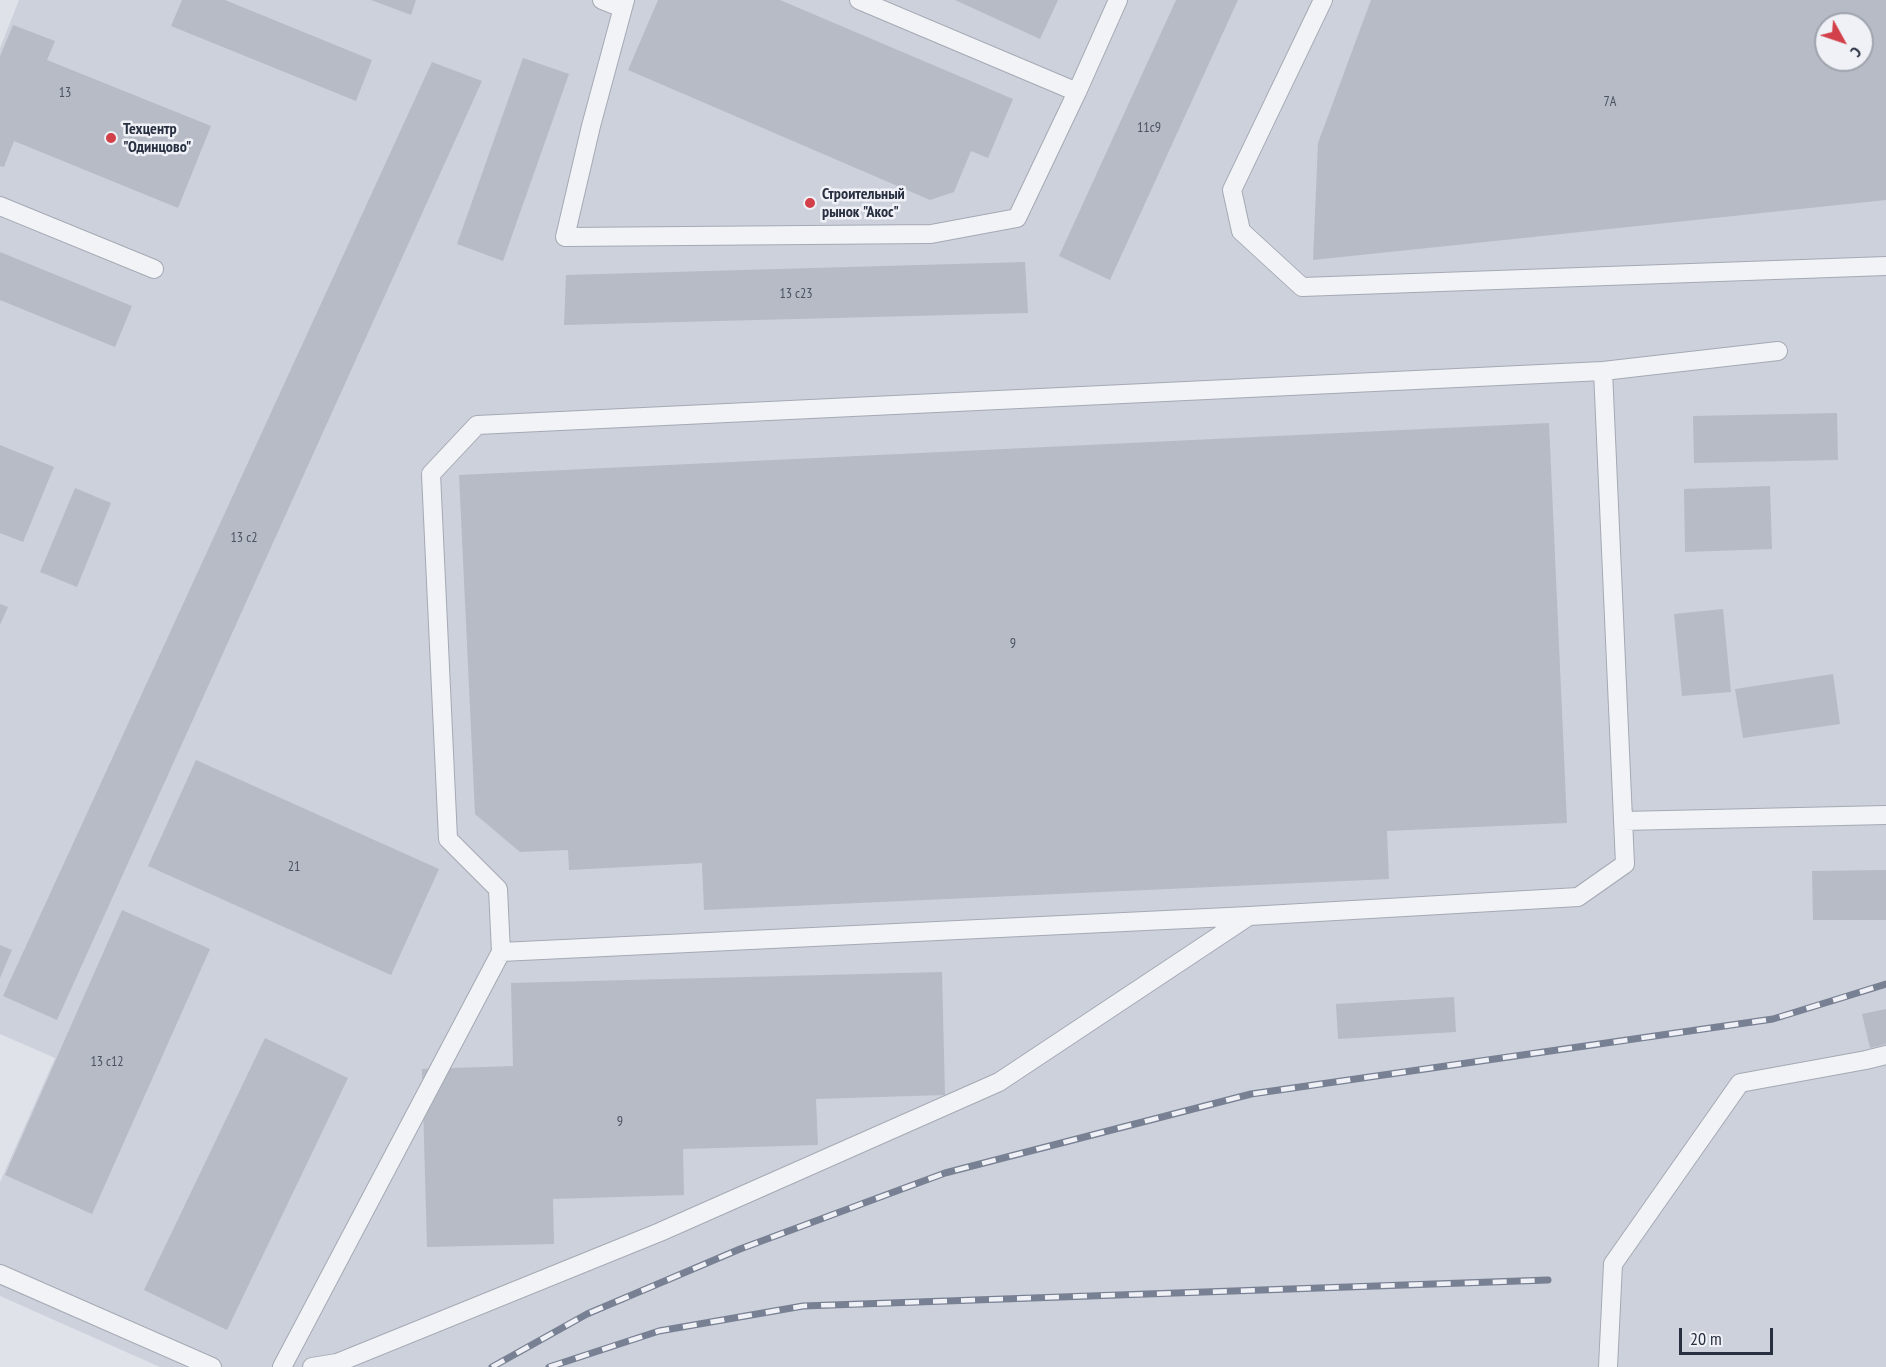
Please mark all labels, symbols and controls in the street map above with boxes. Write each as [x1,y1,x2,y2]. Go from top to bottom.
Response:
north arrow [1814,12,1874,72]
text: С [1846,43,1866,62]
house number: 13 [59,85,71,101]
house number: 7А [1604,94,1616,110]
place label: Техцентр "Одинцово" [123,119,191,157]
house number: 11с9 [1137,120,1161,136]
marker: Техцентр "Одинцово" [104,131,118,145]
place label: Строительный рынок "Акос" [822,184,905,222]
marker: Строительный рынок "Акос" [803,196,817,210]
house number: 13 с23 [779,286,813,302]
house number: 13 с2 [231,530,257,546]
house number: 9 [1010,636,1016,652]
house number: 21 [288,859,300,875]
house number: 13 с12 [90,1054,124,1070]
house number: 9 [617,1114,623,1130]
scale bar [1682,1316,1776,1354]
text: 20 m [1690,1327,1722,1350]

